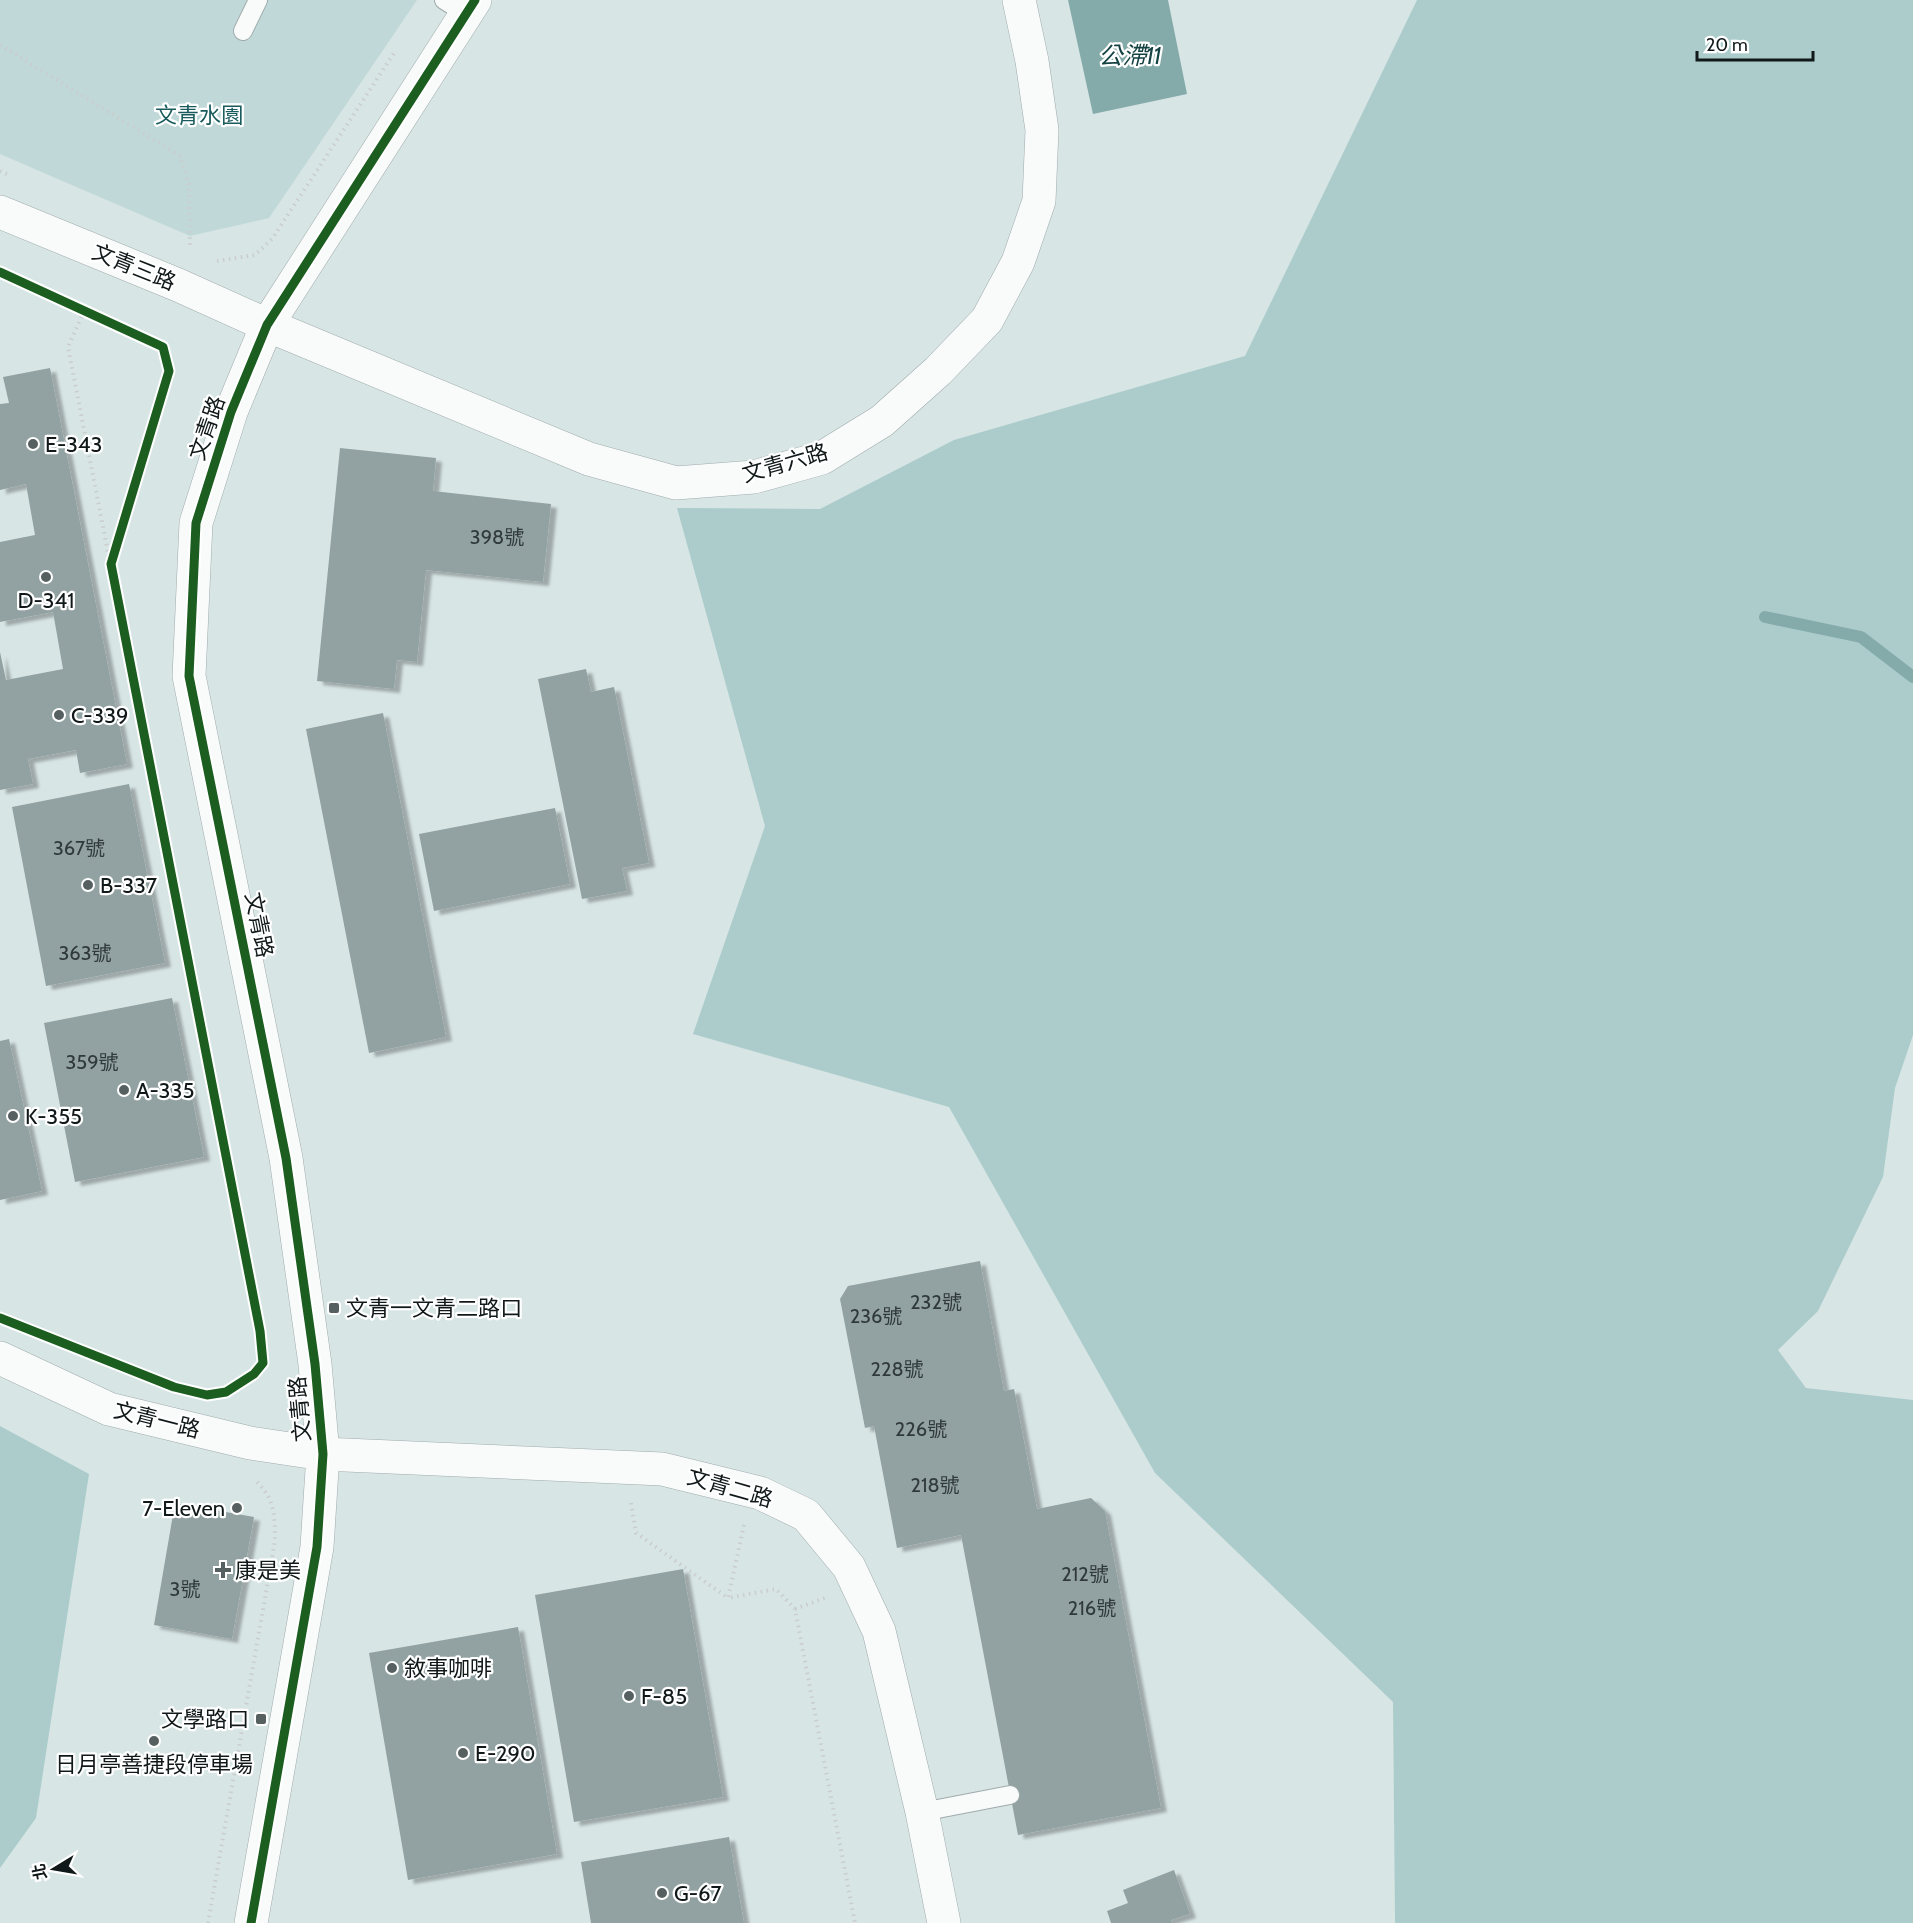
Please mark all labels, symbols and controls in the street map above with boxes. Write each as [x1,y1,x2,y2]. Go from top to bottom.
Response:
scale bar [1697,24,1812,62]
text: 20 m [1706,34,1748,56]
water label: 公滯11 [1098,41,1162,70]
park label: 文青水園 [155,102,243,129]
street label: 文青三路 [88,238,180,296]
street label: 文青路 [183,392,231,464]
place label: E-343 [45,431,103,458]
marker: E-343 [26,437,40,451]
street label: 文青六路 [739,438,831,488]
house number: 398號 [470,525,524,549]
marker: D-341 [39,570,53,584]
place label: D-341 [18,587,74,614]
place label: C-339 [71,702,129,729]
marker: C-339 [52,708,66,722]
house number: 367號 [53,836,105,860]
place label: B-337 [100,872,157,899]
marker: B-337 [81,878,95,892]
street label: 文青路 [239,890,279,960]
house number: 363號 [59,941,112,965]
house number: 359號 [66,1050,119,1074]
place label: A-335 [136,1077,194,1104]
marker: A-335 [117,1083,131,1097]
place label: K-355 [25,1103,82,1130]
marker: K-355 [6,1109,20,1123]
house number: 232號 [910,1290,962,1314]
place label: 文青一文青二路口 [346,1295,522,1322]
marker: 文青一文青二路口 [327,1301,341,1315]
house number: 236號 [850,1304,902,1328]
house number: 228號 [870,1357,924,1381]
street label: 文青路 [284,1375,316,1443]
street label: 文青一路 [111,1396,203,1444]
house number: 226號 [895,1417,947,1441]
street label: 文青二路 [684,1463,776,1513]
house number: 218號 [910,1473,960,1497]
place label: 7-Eleven [142,1495,225,1522]
marker: 7-Eleven [230,1501,244,1515]
place label: 康是美 [235,1557,301,1584]
house number: 212號 [1061,1562,1109,1586]
marker: 康是美 [216,1563,230,1577]
house number: 3號 [170,1577,200,1601]
house number: 216號 [1068,1596,1116,1620]
place label: 敘事咖啡 [404,1655,492,1682]
marker: 敘事咖啡 [385,1661,399,1675]
place label: F-85 [641,1683,687,1710]
marker: F-85 [622,1689,636,1703]
place label: 文學路口 [161,1706,249,1733]
marker: 文學路口 [254,1712,268,1726]
marker: 日月亭善捷段停車場 [147,1734,161,1748]
place label: E-290 [475,1740,535,1767]
marker: E-290 [456,1746,470,1760]
place label: 日月亭善捷段停車場 [55,1751,253,1778]
north arrow [24,1839,84,1899]
text: 北 [29,1862,51,1881]
place label: G-67 [674,1880,722,1907]
marker: G-67 [655,1886,669,1900]

